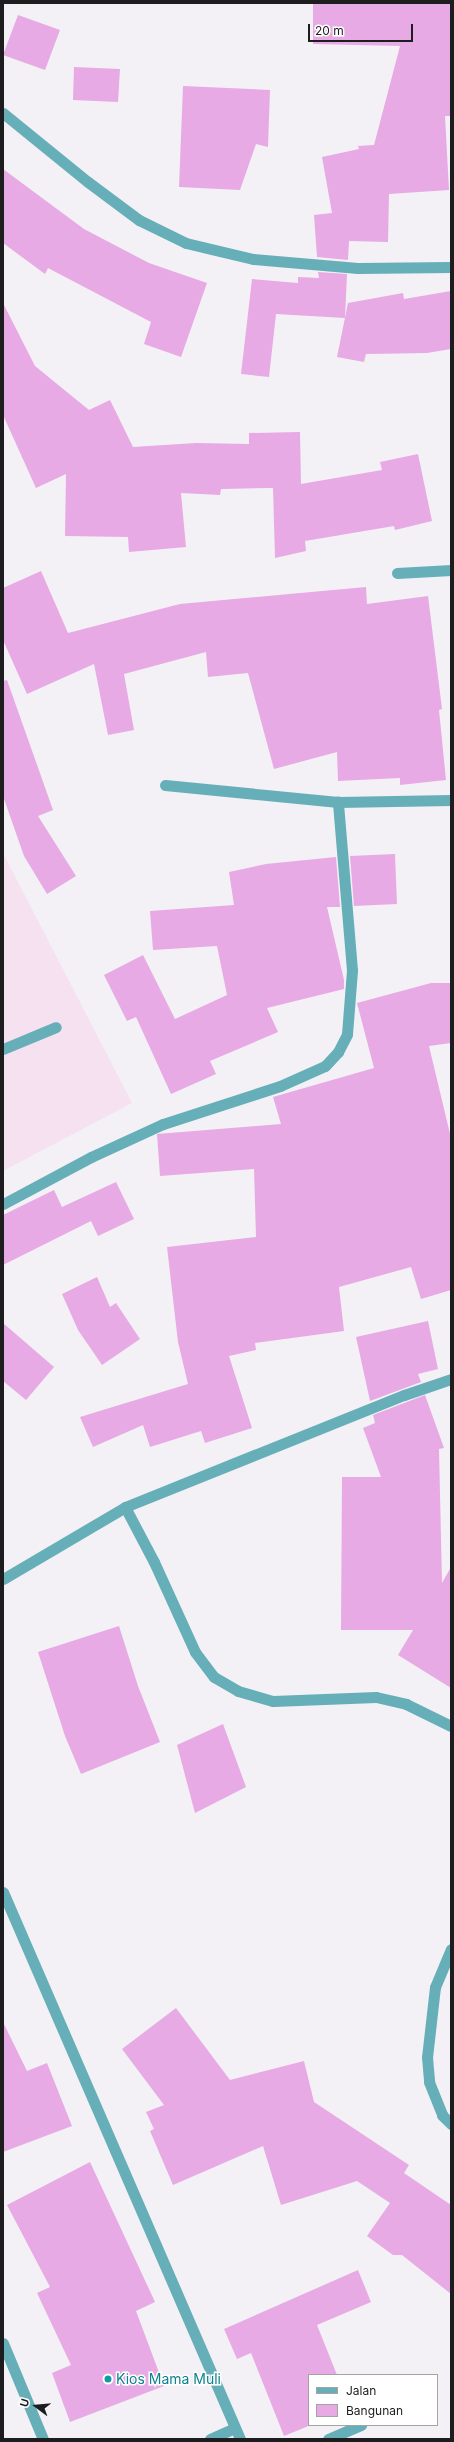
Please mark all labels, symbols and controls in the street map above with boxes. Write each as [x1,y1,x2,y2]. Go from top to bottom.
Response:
scale bar [310,16,415,42]
text: 20 m [315,23,344,38]
place label: Kios Mama Muli [116,2371,221,2387]
marker: Kios Mama Muli [103,2374,113,2384]
legend [308,2374,438,2426]
text: Jalan [346,2383,376,2398]
north arrow [16,2386,56,2426]
text: U [17,2397,32,2408]
text: Bangunan [346,2403,403,2418]

